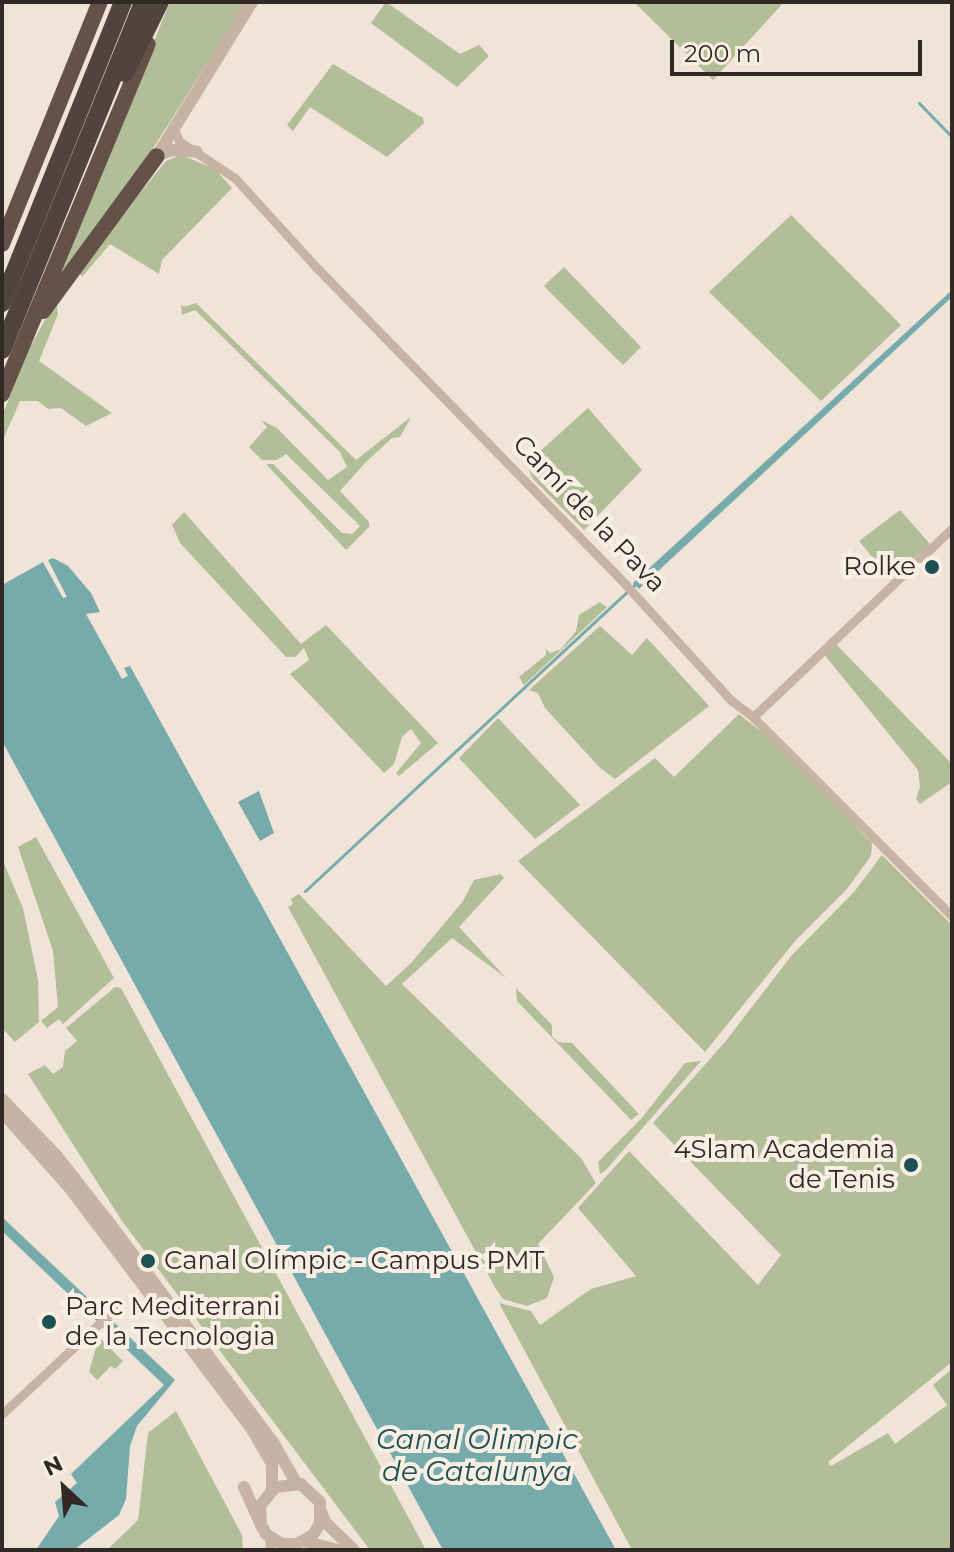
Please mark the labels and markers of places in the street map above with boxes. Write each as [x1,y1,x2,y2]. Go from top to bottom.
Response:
place label: Rolke [843,551,916,583]
marker: Rolke [923,558,941,576]
place label: 4Slam Academia de Tenis [674,1134,895,1196]
marker: 4Slam Academia de Tenis [902,1156,920,1174]
place label: Canal Olímpic - Campus PMT [164,1245,544,1277]
marker: Canal Olímpic - Campus PMT [139,1252,157,1270]
place label: Parc Mediterrani de la Tecnologia [65,1291,280,1352]
marker: Parc Mediterrani de la Tecnologia [40,1313,58,1331]

